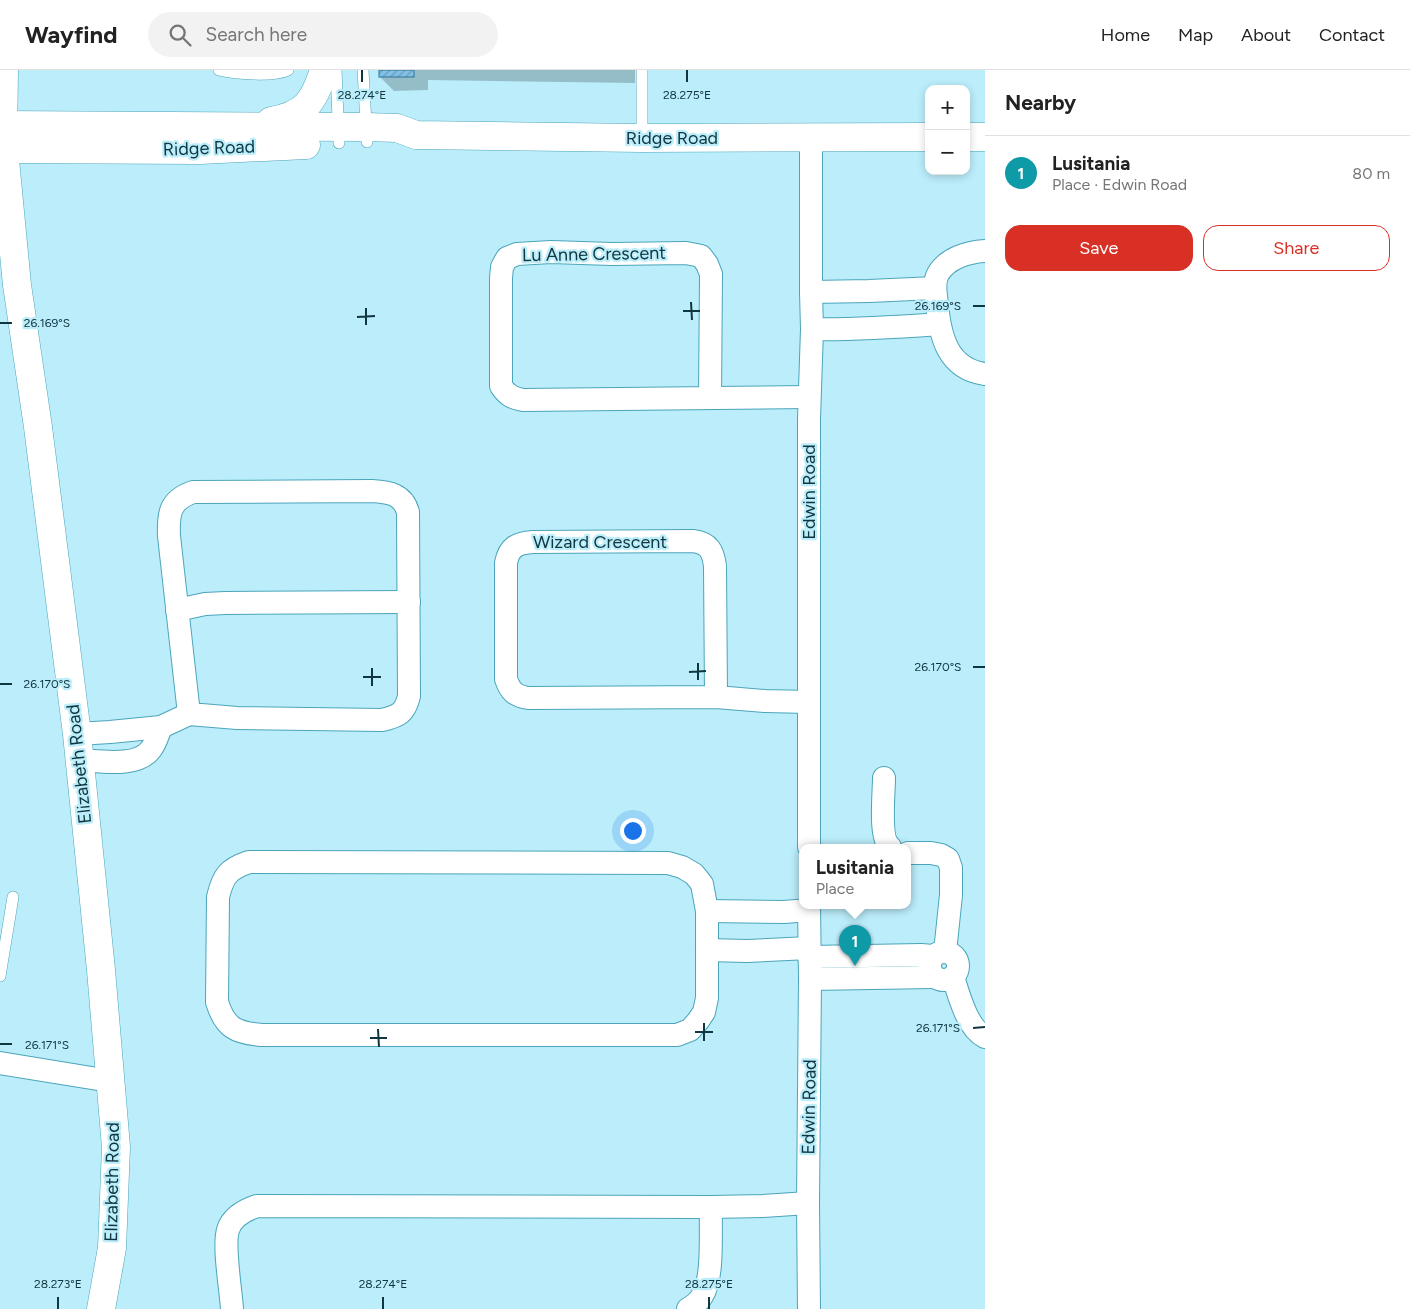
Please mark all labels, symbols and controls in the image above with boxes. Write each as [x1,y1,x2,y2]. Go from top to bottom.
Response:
search box [148,12,498,57]
text: Wayfind [25,20,118,49]
icon: search [166,21,194,49]
text: Search here [206,23,307,46]
text: Home [1101,24,1150,46]
text: Map [1178,24,1213,46]
text: About [1241,24,1291,46]
text: Contact [1319,24,1385,46]
map controls [925,85,970,175]
button: + [925,85,970,130]
text: 28.274°E [338,88,386,102]
text: 28.275°E [663,88,711,102]
text: Nearby [1005,90,1076,115]
street label: Ridge Road [626,127,718,149]
button: − [925,130,970,175]
street label: Ridge Road [163,135,255,161]
text: Lusitania [1052,152,1130,175]
text: 1 [1018,164,1024,183]
text: 80 m [1352,164,1390,183]
text: Place · Edwin Road [1052,175,1187,194]
button: Save [1005,225,1193,271]
button: Share [1203,225,1390,271]
street label: Lu Anne Crescent [522,242,666,266]
text: 26.169°S [915,299,961,313]
text: 26.169°S [24,316,70,330]
street label: Edwin Road [798,444,820,540]
street label: Wizard Crescent [533,531,667,553]
text: 26.170°S [915,660,961,674]
text: 26.170°S [24,677,70,691]
street label: Elizabeth Road [62,703,96,825]
your location [620,818,646,844]
popup [799,844,911,909]
text: Lusitania [816,856,894,879]
text: Place [816,879,854,898]
pin: 1 [839,925,871,966]
text: 26.171°S [916,1021,960,1035]
text: 26.171°S [25,1038,69,1052]
street label: Edwin Road [797,1059,821,1155]
street label: Elizabeth Road [100,1122,124,1242]
text: 28.273°E [34,1277,82,1291]
text: 28.274°E [359,1277,407,1291]
text: 28.275°E [685,1277,733,1291]

